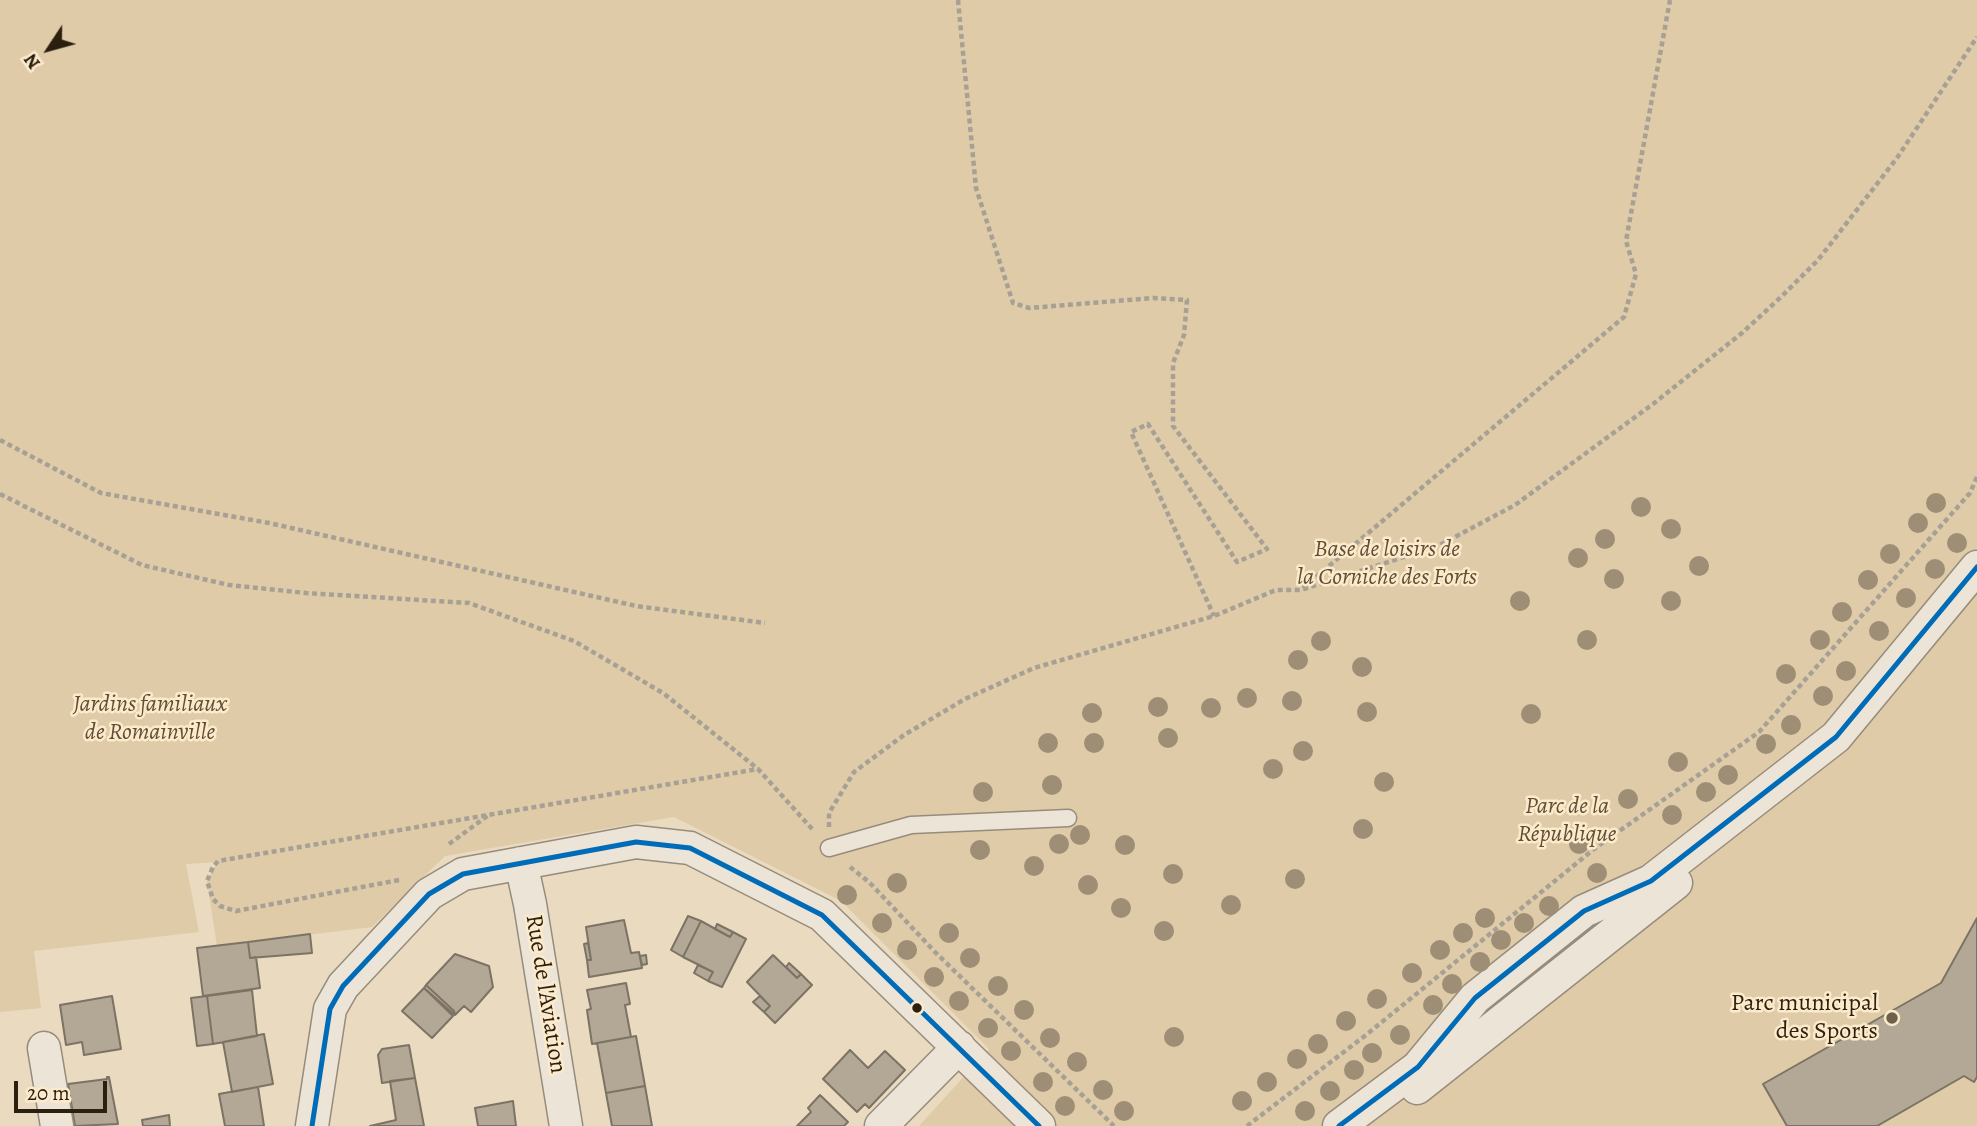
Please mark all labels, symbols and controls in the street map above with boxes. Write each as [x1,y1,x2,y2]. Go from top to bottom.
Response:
north arrow [14,14,84,84]
text: N [17,48,47,75]
park label: Base de loisirs de la Corniche des Forts [1297,536,1477,592]
park label: Jardins familiaux de Romainville [73,691,227,747]
park label: Parc de la République [1518,793,1616,849]
street label: Rue de l'Aviation [518,913,572,1075]
place label: Parc municipal des Sports [1731,990,1878,1046]
unlabelled marker [910,1001,924,1015]
marker: Parc municipal des Sports [1884,1010,1900,1026]
scale bar [18,1066,110,1110]
text: 20 m [27,1079,70,1107]

